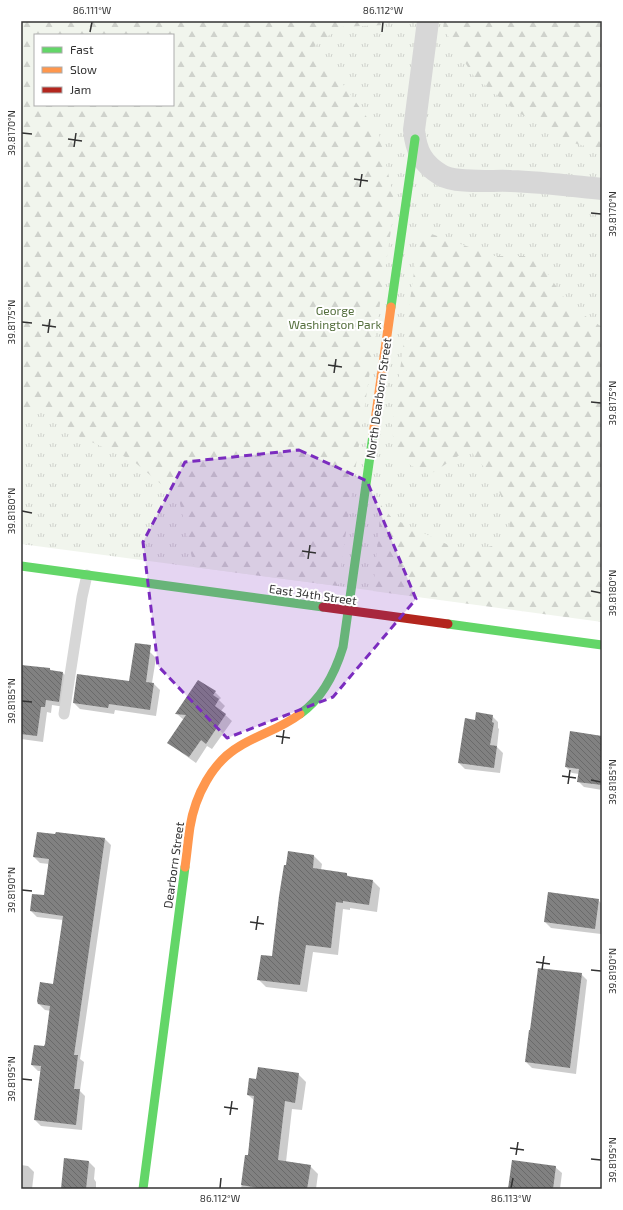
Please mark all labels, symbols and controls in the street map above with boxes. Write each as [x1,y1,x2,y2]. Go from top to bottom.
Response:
text: 86.111°W [73,4,112,16]
text: 86.112°W [363,4,404,16]
legend [34,34,174,106]
text: Fast [70,42,94,56]
text: Slow [70,62,97,76]
text: Jam [70,82,91,96]
text: 39.8170°N [5,110,17,156]
text: 39.8170°N [606,191,618,237]
text: 39.8175°N [5,300,17,344]
park label: George Washington Park [288,303,382,331]
street label: North Dearborn Street [363,336,393,459]
text: 39.8175°N [606,381,618,425]
text: 39.8180°N [5,488,17,534]
text: 39.8180°N [606,570,618,616]
street label: East 34th Street [268,581,358,607]
text: 39.8185°N [5,678,17,724]
text: 39.8185°N [606,759,618,805]
street label: Dearborn Street [160,820,186,909]
text: 39.8190°N [5,867,17,913]
text: 39.8190°N [606,948,618,994]
text: 39.8195°N [5,1056,17,1102]
text: 39.8195°N [606,1137,618,1183]
text: 86.112°W [200,1192,241,1204]
text: 86.113°W [491,1192,532,1204]

